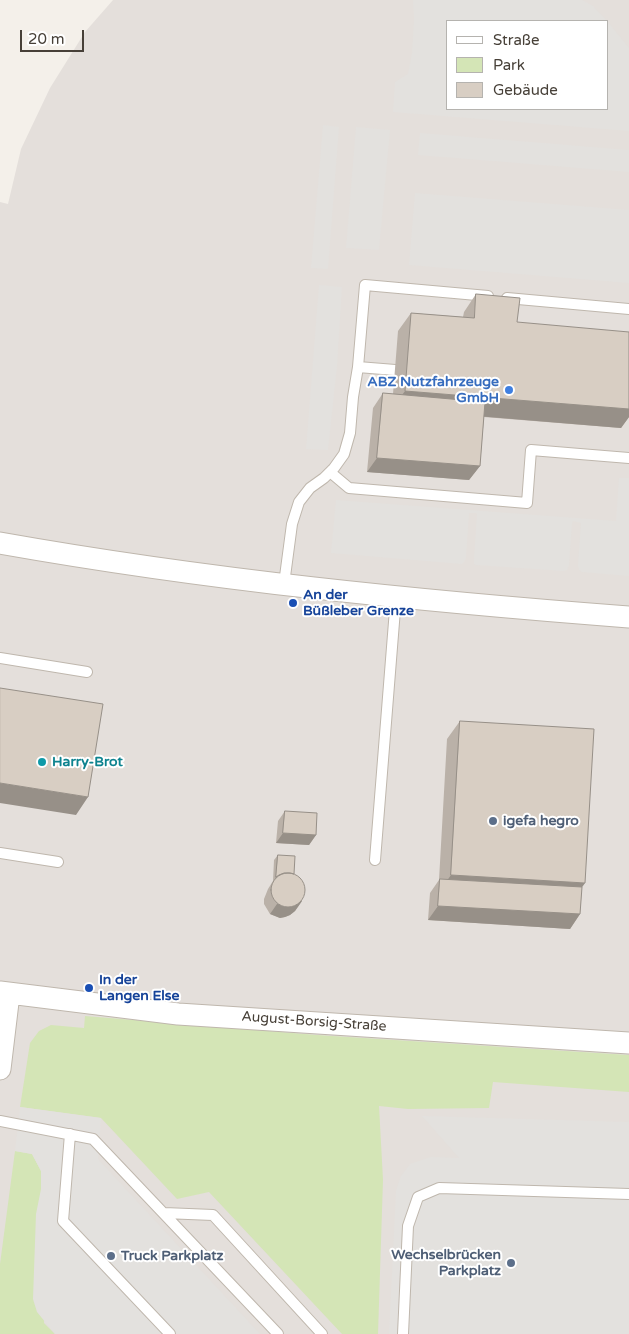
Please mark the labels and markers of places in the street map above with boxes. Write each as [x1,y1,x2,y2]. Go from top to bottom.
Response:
place label: ABZ Nutzfahrzeuge GmbH [367,374,499,407]
marker: ABZ Nutzfahrzeuge GmbH [503,384,515,396]
place label: An der Büßleber Grenze [303,587,414,620]
marker: An der Büßleber Grenze [287,597,299,609]
place label: Harry-Brot [52,754,123,770]
marker: Harry-Brot [36,756,48,768]
place label: igefa hegro [503,813,579,829]
marker: igefa hegro [487,815,499,827]
place label: In der Langen Else [99,972,179,1004]
marker: In der Langen Else [83,982,95,994]
place label: Wechselbrücken Parkplatz [391,1247,501,1280]
place label: Truck Parkplatz [121,1248,224,1264]
marker: Truck Parkplatz [105,1250,117,1262]
marker: Wechselbrücken Parkplatz [505,1257,517,1269]

